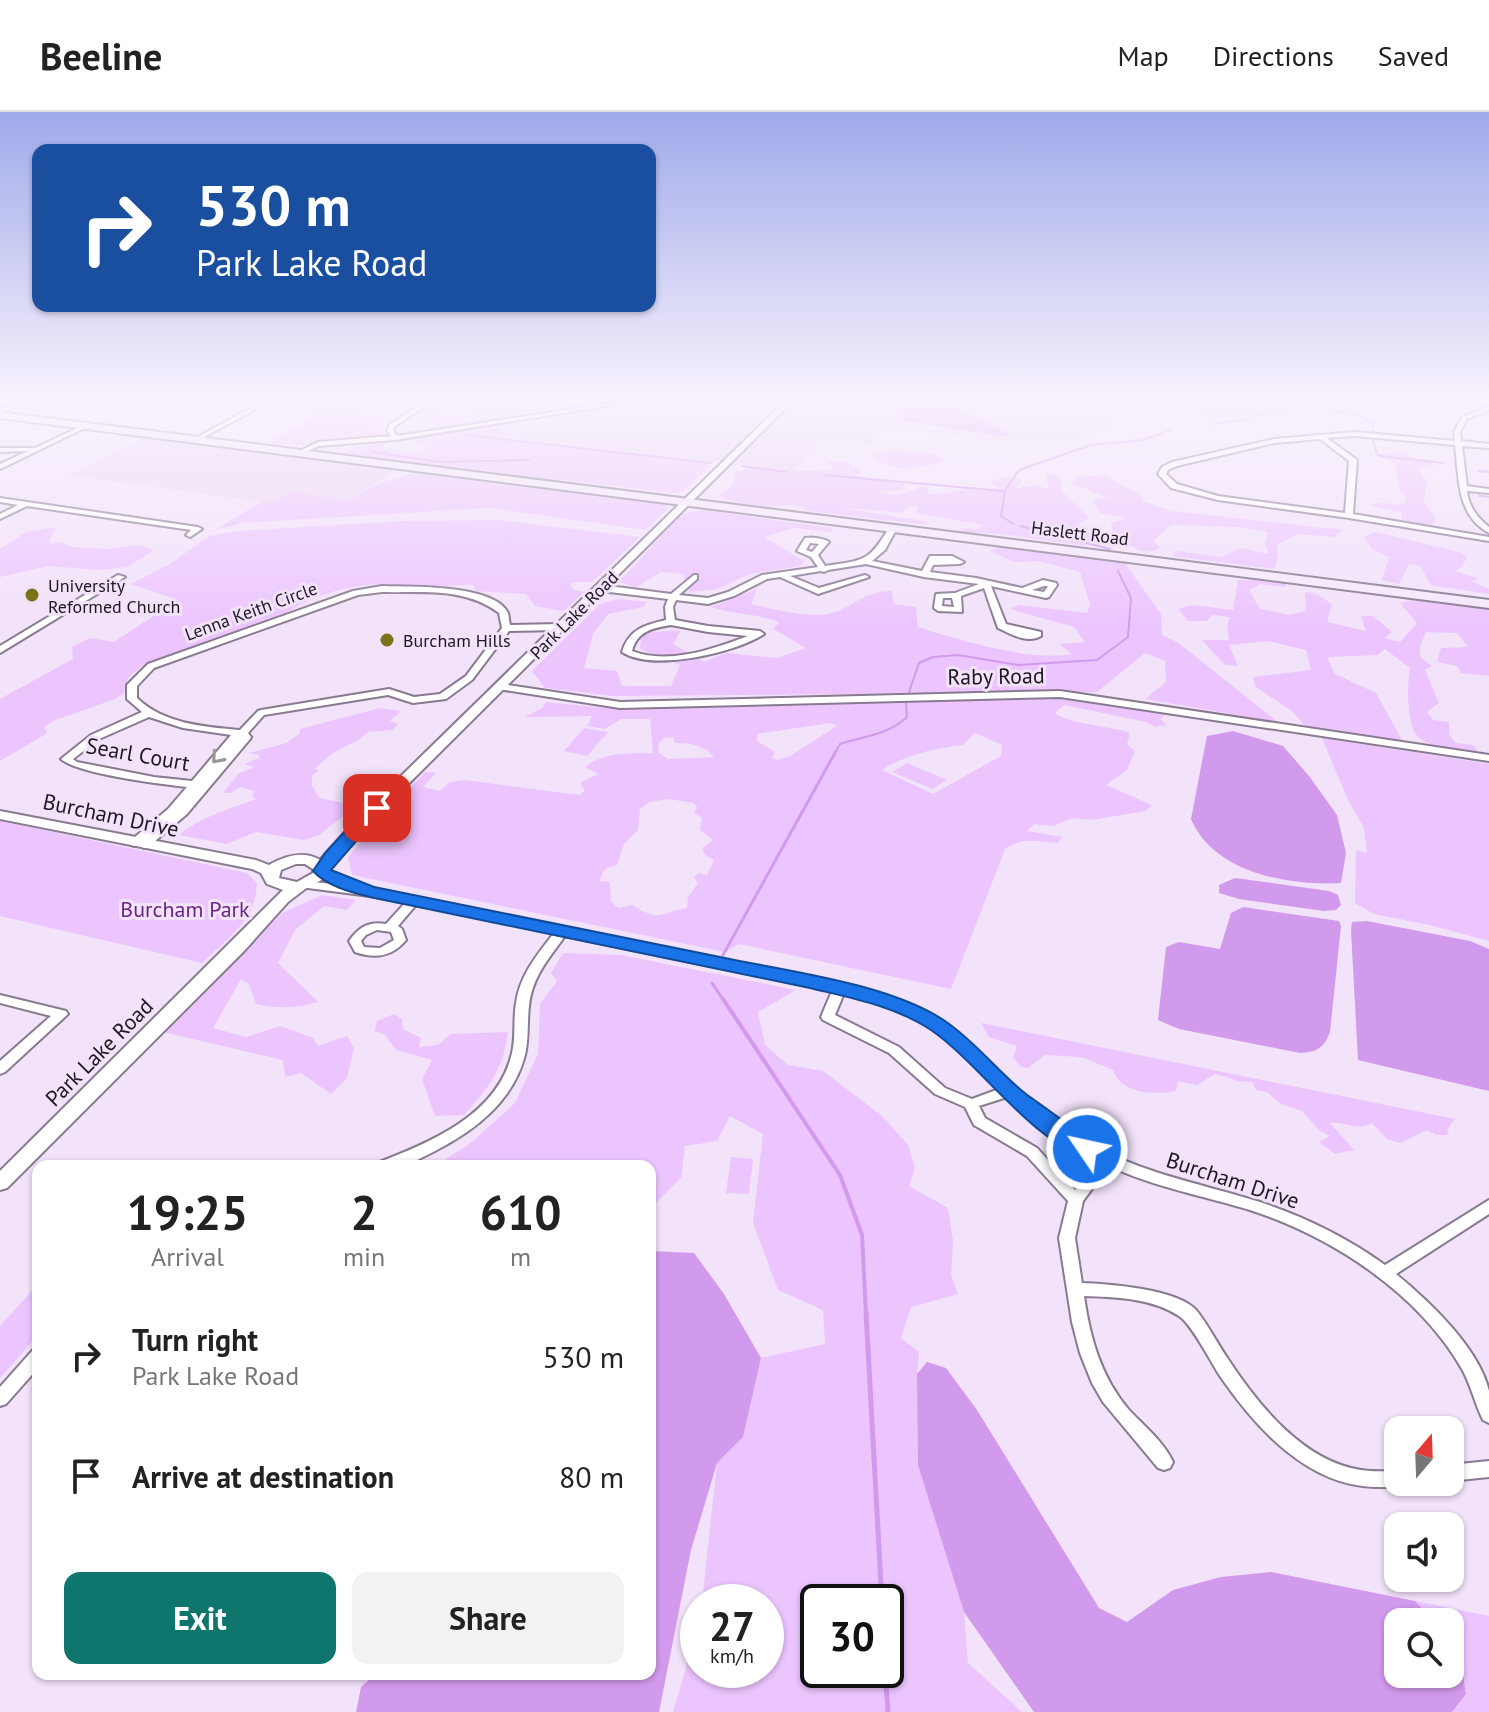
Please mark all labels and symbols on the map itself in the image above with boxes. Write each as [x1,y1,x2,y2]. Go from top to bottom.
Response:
street label: Haslett Road [1030,516,1130,550]
street label: Park Lake Road [525,566,623,664]
place label: University Reformed Church [48,574,180,618]
street label: Lenna Keith Circle [182,576,320,646]
marker: University Reformed Church [23,586,41,604]
place label: Burcham Hills [403,629,511,652]
marker: Burcham Hills [378,631,396,649]
street label: Raby Road [947,661,1045,691]
street label: Searl Court [84,731,192,777]
one-way arrow [212,749,227,764]
pin [343,774,411,842]
street label: Burcham Drive [41,787,181,843]
park label: Burcham Park [120,895,250,923]
street label: Park Lake Road [39,992,159,1112]
position arrow [1045,1107,1129,1191]
street label: Burcham Drive [1163,1145,1303,1215]
north arrow [1384,1416,1464,1496]
speed limit sign: 30 [800,1584,904,1688]

